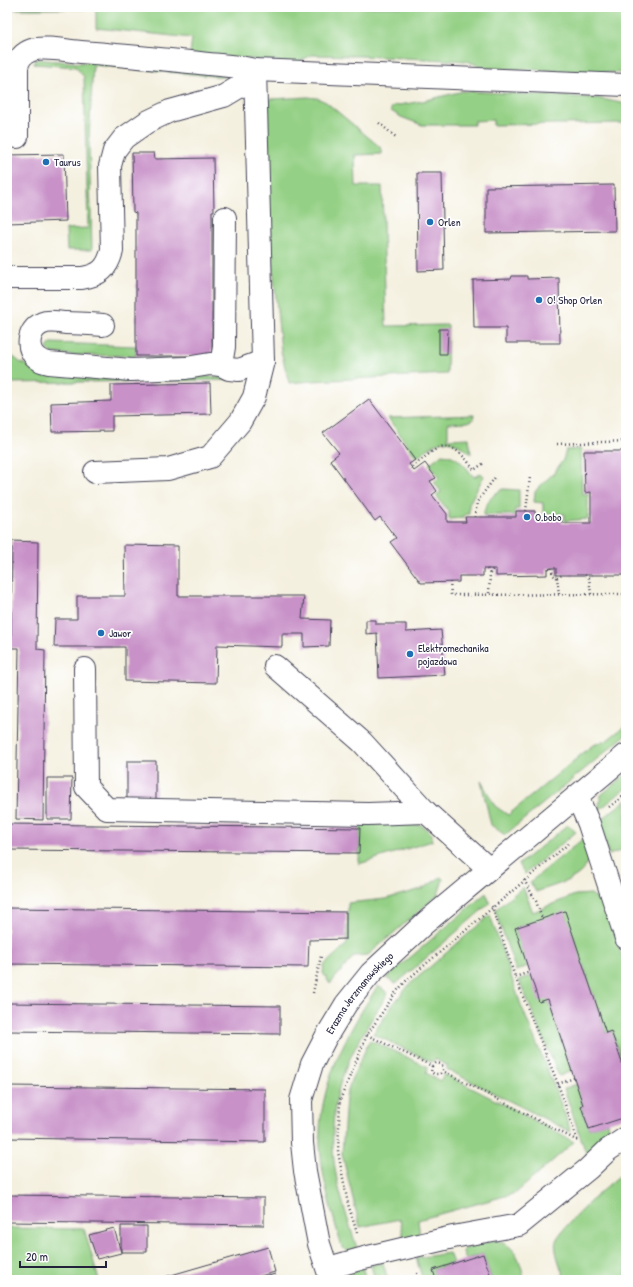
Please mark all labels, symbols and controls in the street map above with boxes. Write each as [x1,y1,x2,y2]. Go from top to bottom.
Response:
place label: Taurus [54,155,81,169]
marker: Taurus [41,157,51,167]
place label: Orlen [438,215,461,229]
marker: Orlen [425,217,435,227]
place label: O! Shop Orlen [547,293,602,307]
marker: O! Shop Orlen [534,295,544,305]
place label: O.bobo [535,510,562,524]
marker: O.bobo [522,512,532,522]
place label: Jawor [109,626,132,640]
marker: Jawor [96,628,106,638]
place label: Elektromechanika pojazdowa [418,641,489,668]
marker: Elektromechanika pojazdowa [405,649,415,659]
street label: Erazma Jerzmanowskiego [323,949,397,1036]
scale bar [20,1243,106,1269]
text: 20 m [26,1248,48,1265]

